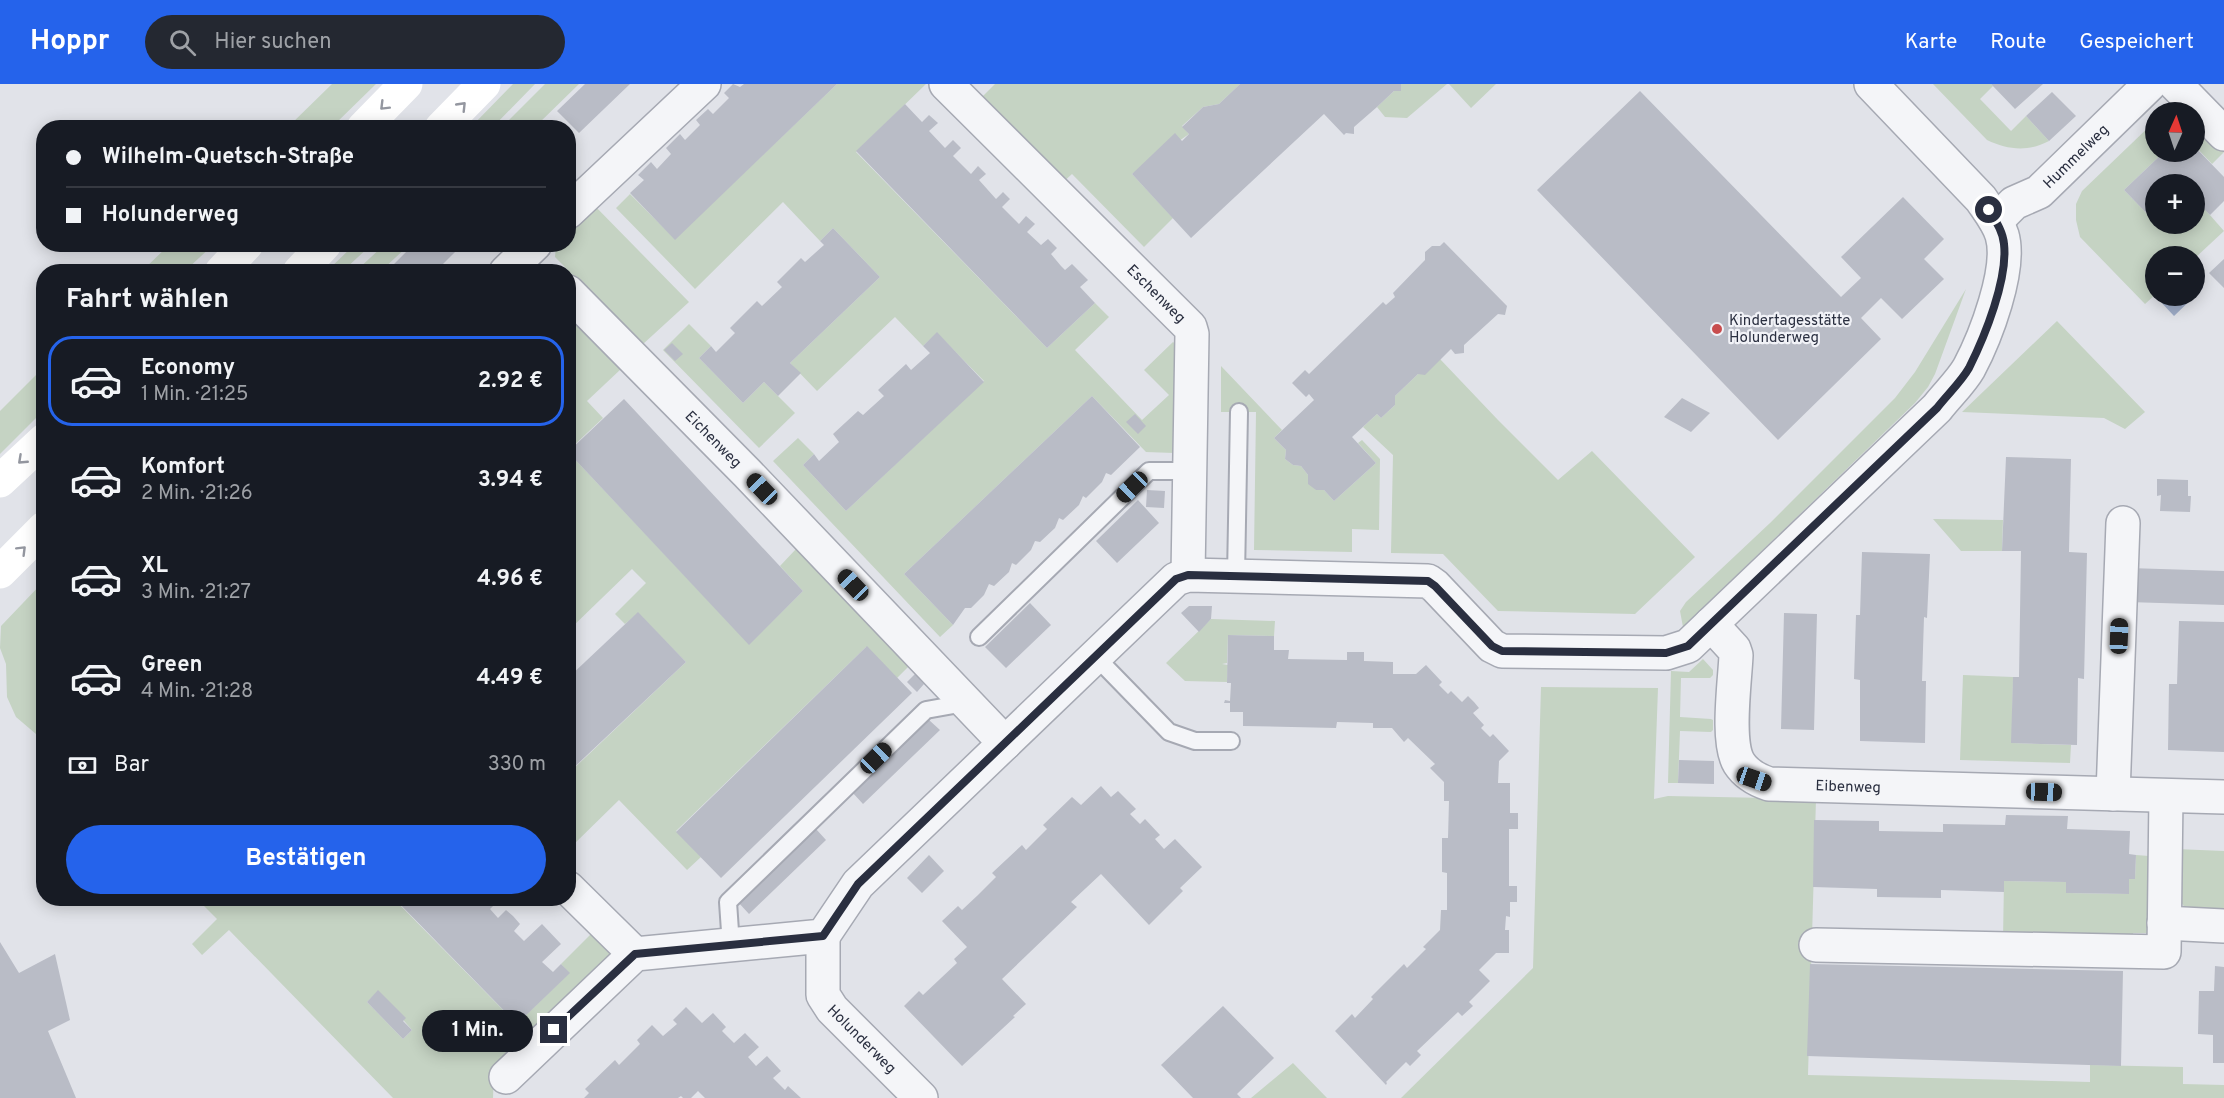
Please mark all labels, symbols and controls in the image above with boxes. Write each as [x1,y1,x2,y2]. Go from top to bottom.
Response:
search box [145,15,565,69]
text: Hoppr [30,24,109,60]
icon: search [166,26,199,59]
text: Hier suchen [214,29,332,56]
text: Karte [1905,29,1957,56]
text: Route [1990,29,2046,56]
text: Gespeichert [2079,29,2194,56]
one-way arrow [381,98,392,109]
one-way arrow [455,102,466,113]
north arrow [2145,102,2205,162]
map controls [2145,102,2205,306]
street label: Hummelweg [2040,121,2114,194]
text: Wilhelm-Quetsch-Straße [102,144,354,171]
button: + [2145,174,2205,234]
route start [1975,196,2002,223]
text: Holunderweg [102,202,239,229]
button: − [2145,246,2205,306]
street label: Eschenweg [1122,261,1189,328]
text: Fahrt wählen [66,283,229,317]
place label: Kindertagesstätte Holunderweg [1729,312,1850,348]
marker: Kindertagesstätte Holunderweg [1710,322,1724,336]
icon: car [69,354,123,408]
text: Economy [141,355,235,382]
text: 2.92 € [478,368,543,395]
text: 1 Min. · 21:25 [141,382,248,408]
street label: Eichenweg [680,408,745,473]
one-way arrow [18,453,28,464]
icon: car [69,453,123,507]
text: Komfort [141,454,225,481]
text: 3.94 € [478,467,543,494]
car [1113,468,1151,506]
car [743,470,781,508]
text: 2 Min. · 21:26 [141,481,253,507]
one-way arrow [14,547,25,558]
icon: car [69,552,123,606]
text: XL [141,553,168,580]
text: 4.96 € [477,566,543,593]
car [834,566,872,604]
text: 3 Min. · 21:27 [141,580,251,606]
car [2109,618,2129,654]
icon: car [69,651,123,705]
text: Green [141,652,203,679]
text: 4.49 € [476,665,543,692]
text: 4 Min. · 21:28 [141,679,253,705]
car [857,739,895,777]
icon: cash [66,749,99,782]
text: Bar [114,752,149,779]
text: 330 m [488,752,546,778]
car [1734,765,1774,793]
street label: Eibenweg [1815,777,1881,798]
car [2026,782,2062,802]
button: Bestätigen [66,825,546,894]
street label: Holunderweg [822,1001,899,1079]
callout: 1 Min. [422,1009,533,1051]
route end [540,1016,567,1043]
text: 1 Min. [452,1018,503,1044]

